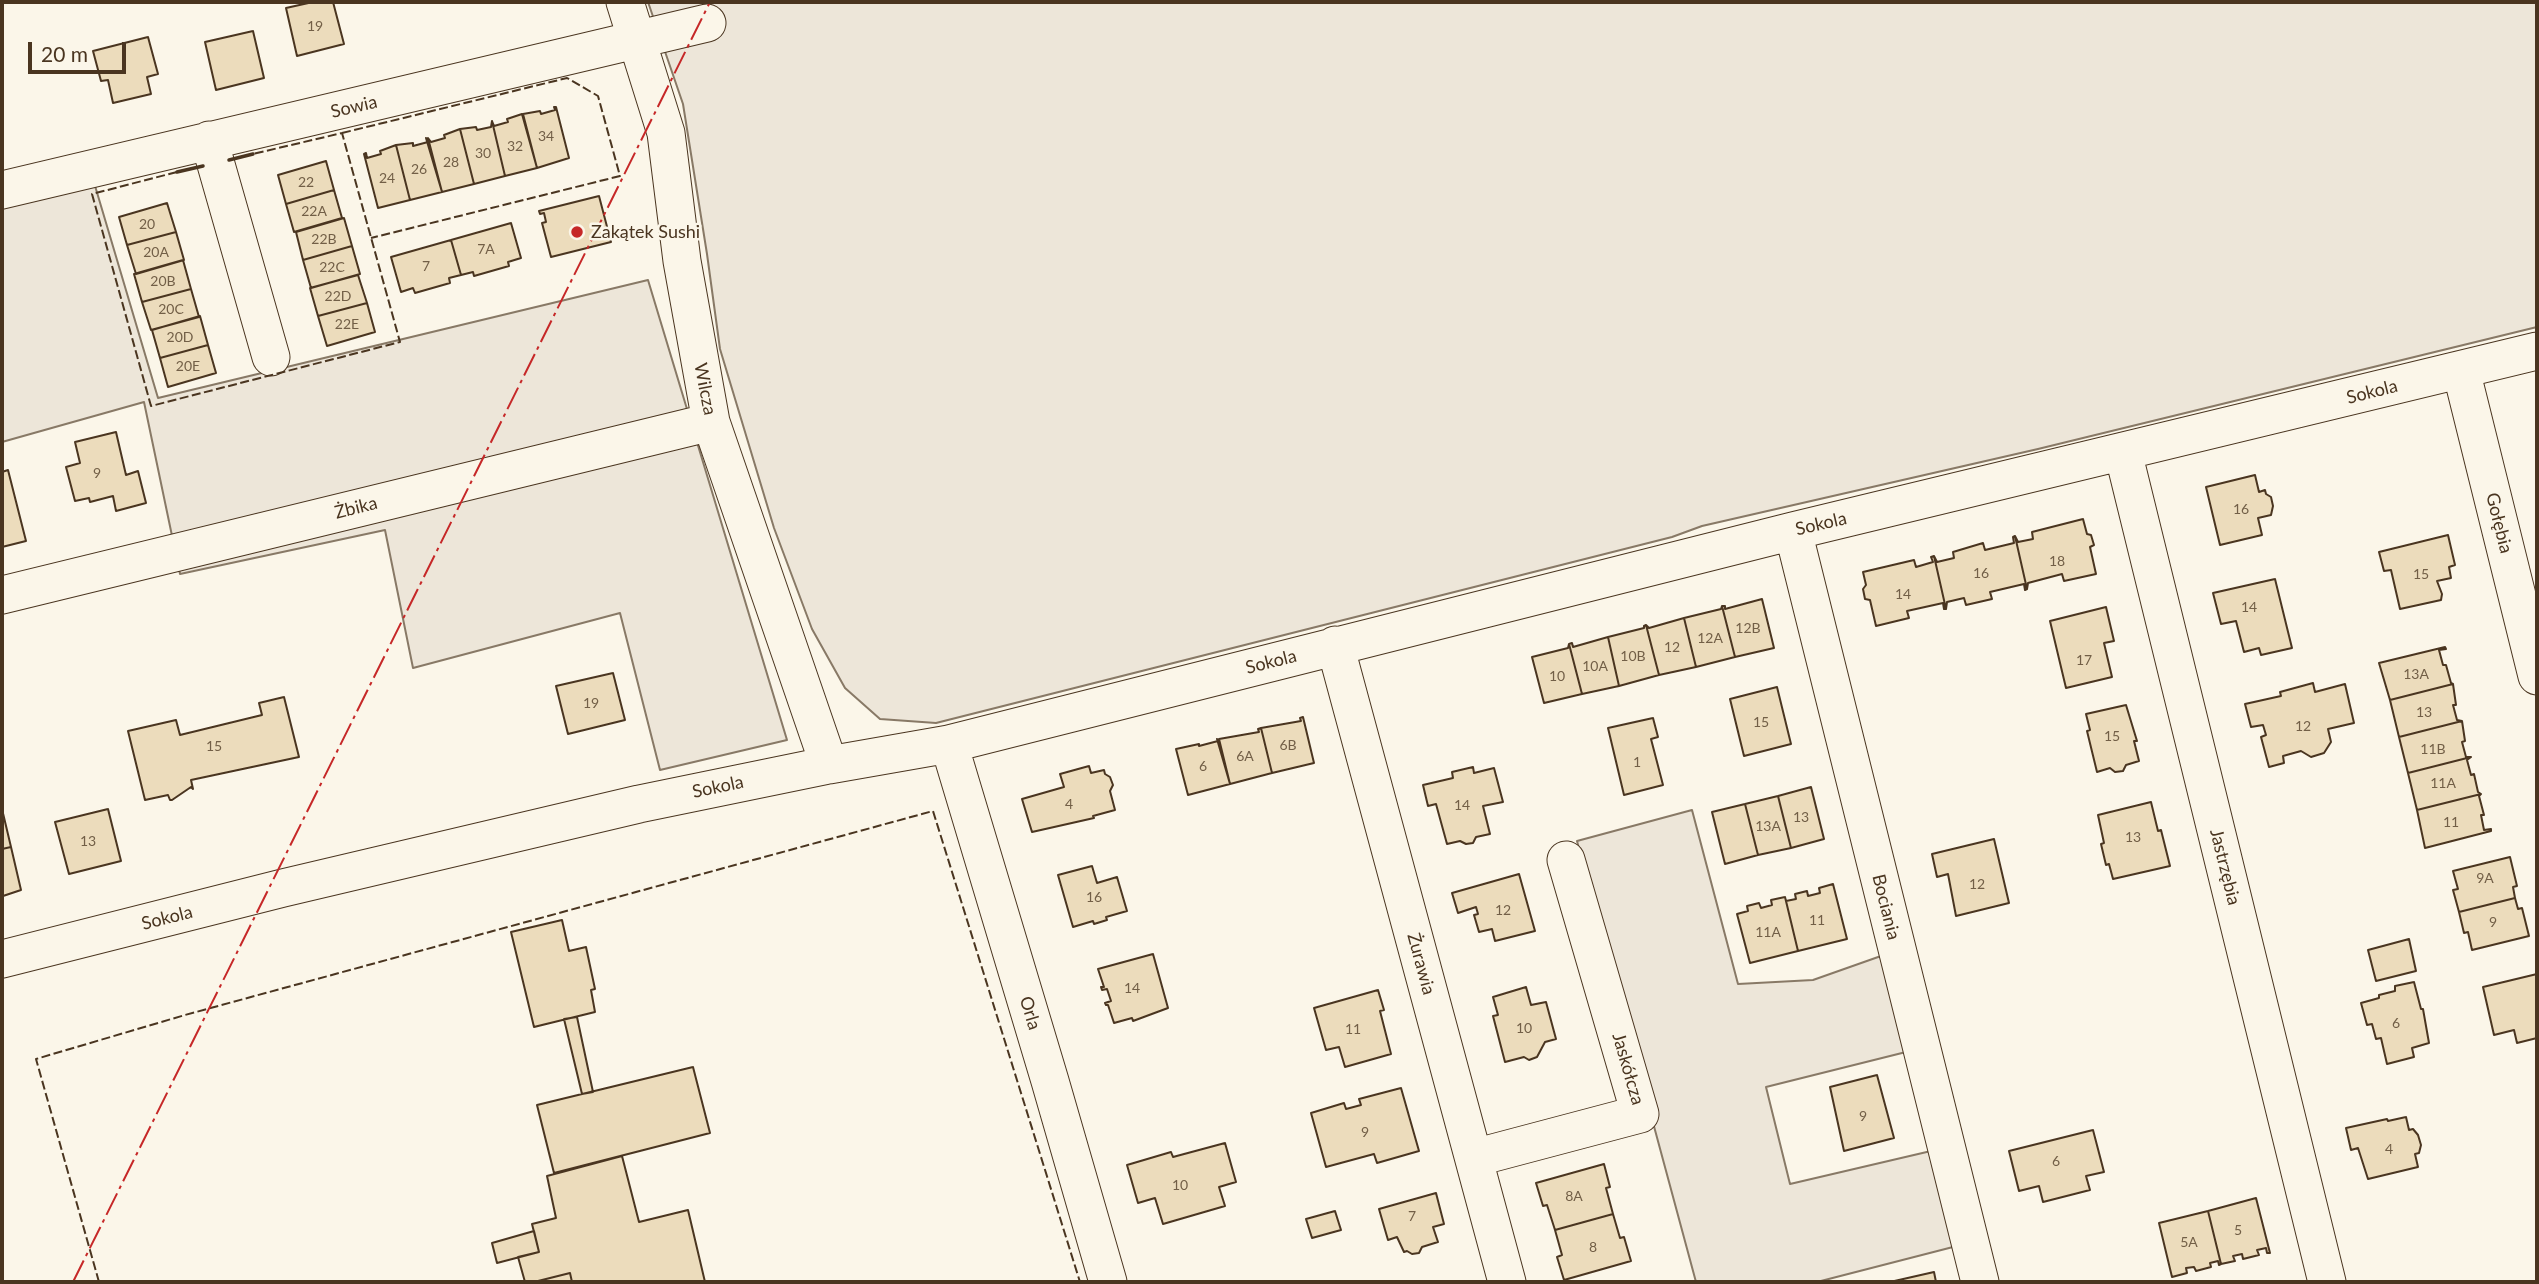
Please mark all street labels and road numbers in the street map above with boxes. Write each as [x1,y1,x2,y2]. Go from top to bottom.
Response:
street label: Sowia [329,91,379,123]
street label: Wilcza [689,361,721,417]
street label: Sokola [2344,375,2400,409]
street label: Gołębia [2481,490,2517,556]
street label: Żbika [332,492,380,524]
street label: Sokola [1793,508,1849,540]
street label: Sokola [1243,645,1299,679]
street label: Sokola [690,771,746,803]
street label: Jastrzębia [2205,827,2245,907]
street label: Bociania [1867,872,1905,942]
street label: Sokola [139,901,195,935]
street label: Żurawia [1402,931,1440,997]
street label: Orla [1015,994,1045,1032]
street label: Jaskółcza [1607,1030,1649,1108]

